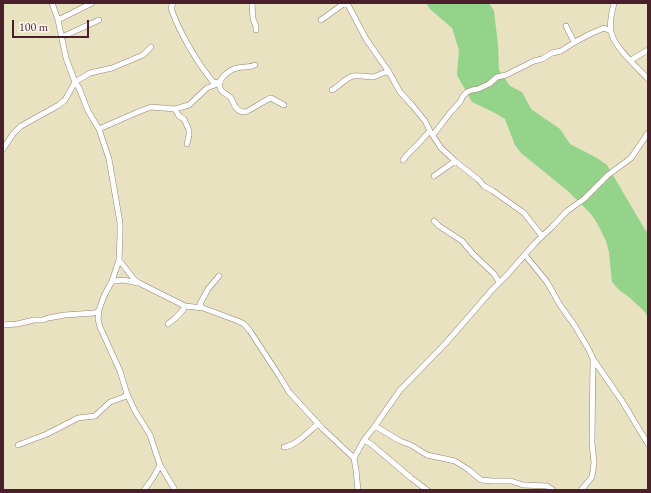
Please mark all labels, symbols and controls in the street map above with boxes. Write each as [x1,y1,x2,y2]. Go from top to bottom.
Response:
scale bar [14,12,91,38]
text: 100 m [19,19,48,35]

